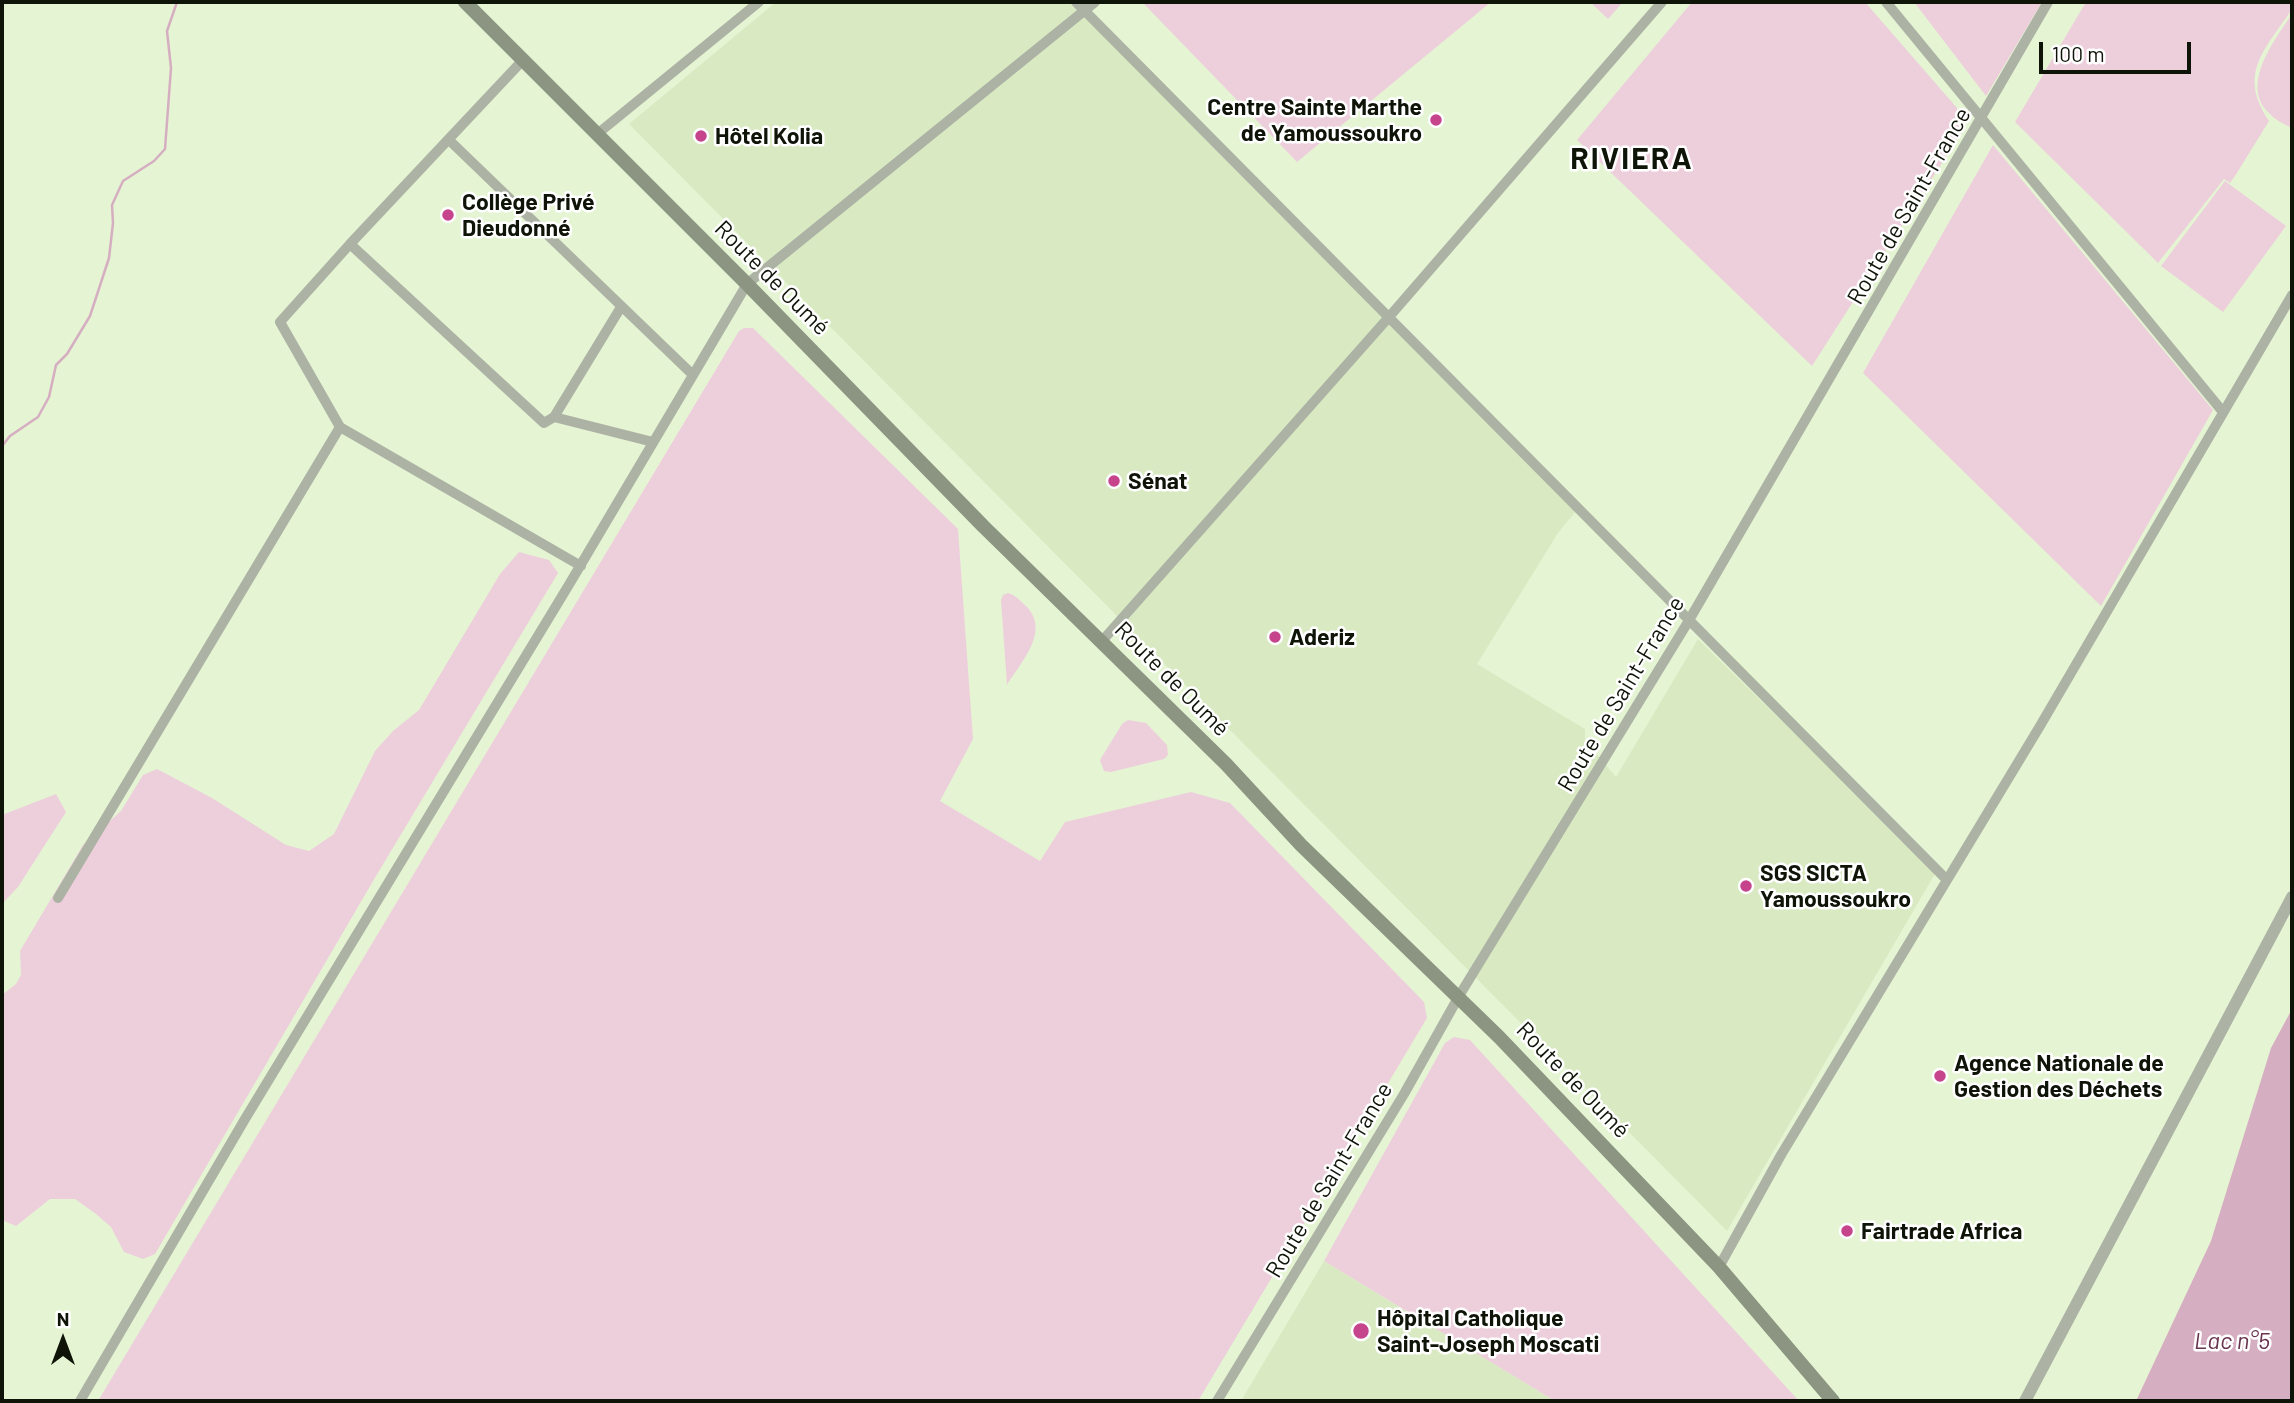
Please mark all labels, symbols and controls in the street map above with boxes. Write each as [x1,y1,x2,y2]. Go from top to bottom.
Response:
scale bar [2042,28,2194,72]
text: 100 m [2052,41,2105,66]
place label: Centre Sainte Marthe de Yamoussoukro [1207,93,1422,147]
street label: Route de Saint-France [1841,103,1977,309]
marker: Centre Sainte Marthe de Yamoussoukro [1428,112,1444,128]
place label: Hôtel Kolia [715,122,823,150]
marker: Hôtel Kolia [693,128,709,144]
district label: RIVIERA [1571,141,1693,177]
place label: Collège Privé Dieudonné [462,188,595,242]
marker: Collège Privé Dieudonné [440,207,456,223]
street label: Route de Oumé [709,215,835,341]
place label: Sénat [1128,467,1187,495]
marker: Sénat [1106,473,1122,489]
street label: Route de Saint-France [1552,591,1690,797]
street label: Route de Oumé [1109,616,1235,742]
place label: Aderiz [1289,623,1355,651]
marker: Aderiz [1267,629,1283,645]
place label: SGS SICTA Yamoussoukro [1760,859,1911,913]
marker: SGS SICTA Yamoussoukro [1738,878,1754,894]
street label: Route de Oumé [1511,1016,1635,1144]
place label: Agence Nationale de Gestion des Déchets [1954,1049,2164,1103]
marker: Agence Nationale de Gestion des Déchets [1932,1068,1948,1084]
street label: Route de Saint-France [1260,1077,1398,1283]
place label: Fairtrade Africa [1861,1217,2022,1245]
marker: Fairtrade Africa [1839,1223,1855,1239]
place label: Hôpital Catholique Saint-Joseph Moscati [1377,1304,1599,1358]
north arrow [28,1305,98,1375]
text: N [57,1307,69,1330]
marker: Hôpital Catholique Saint-Joseph Moscati [1351,1321,1371,1341]
water label: Lac n°5 [2194,1327,2270,1355]

